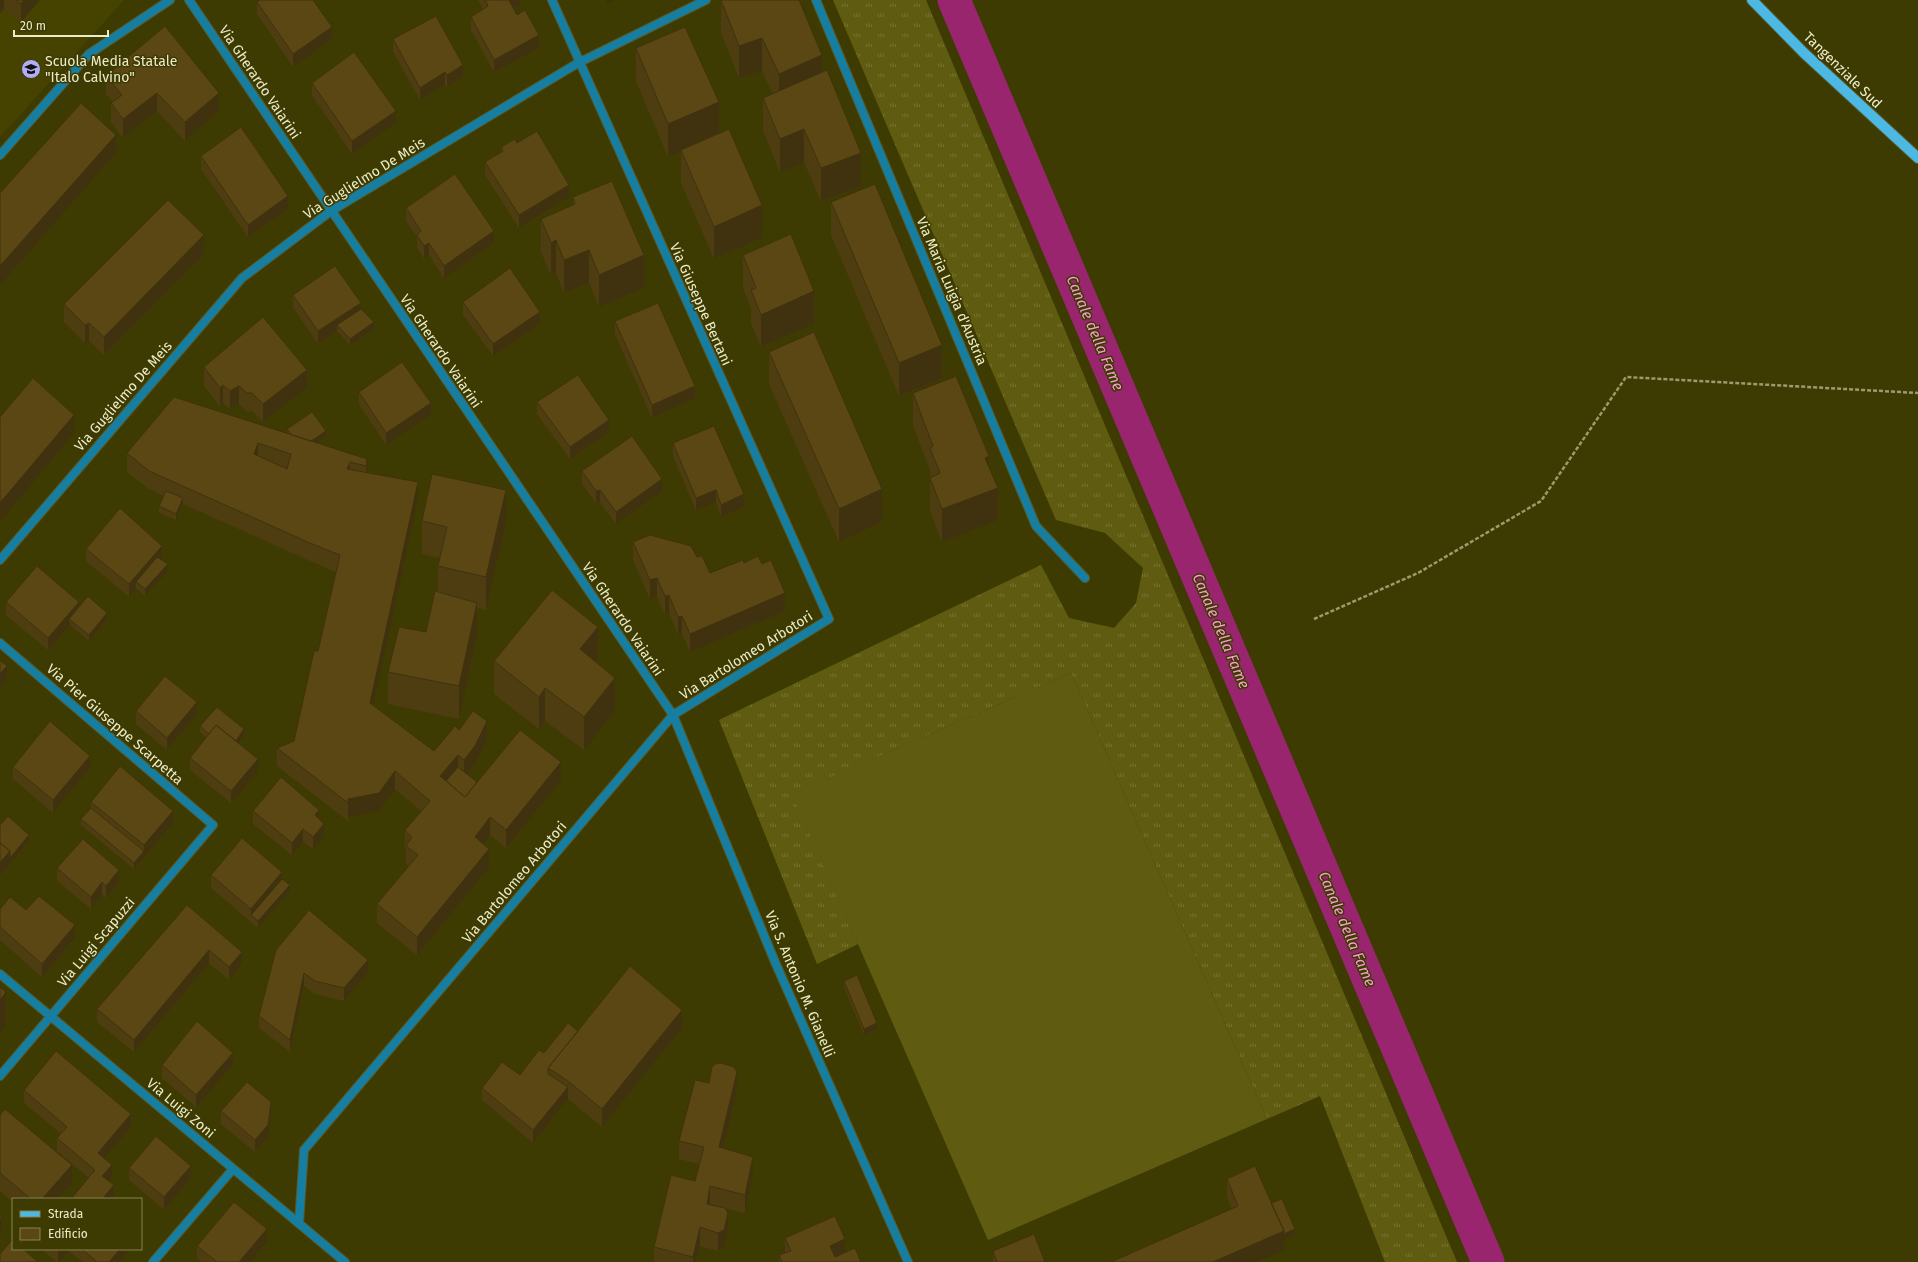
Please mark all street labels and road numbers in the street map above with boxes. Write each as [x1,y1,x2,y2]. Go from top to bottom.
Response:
street label: Via Gherardo Vaiarini [215,22,304,142]
street label: Tangenziale Sud [1800,29,1885,112]
street label: Via Guglielmo De Meis [300,134,429,223]
street label: Via Maria Luigia d'Austria [913,215,991,368]
street label: Via Giuseppe Bertani [666,240,735,368]
street label: Via Gherardo Vaiarini [396,291,485,411]
street label: Via Guglielmo De Meis [71,337,176,455]
street label: Via Gherardo Vaiarini [578,559,667,679]
street label: Via Bartolomeo Arbotori [677,608,816,703]
street label: Via Pier Giuseppe Scarpetta [43,660,187,788]
street label: Via Bartolomeo Arbotori [458,818,570,947]
street label: Via Luigi Scapuzzi [54,894,139,990]
street label: Via S. Antonio M. Gianelli [761,908,838,1060]
street label: Via Luigi Zoni [143,1075,218,1142]

